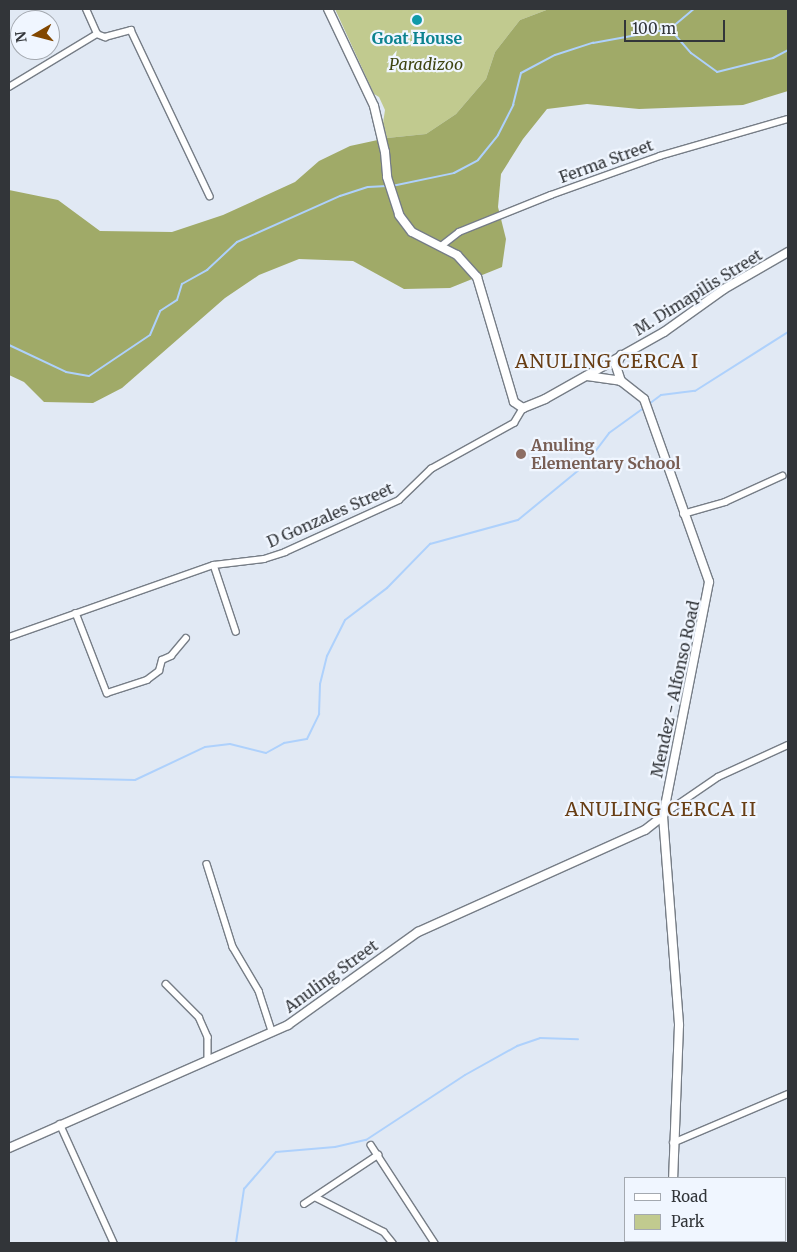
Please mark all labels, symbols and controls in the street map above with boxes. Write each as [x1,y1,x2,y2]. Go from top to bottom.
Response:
north arrow [10,10,60,60]
scale bar [627,10,728,42]
marker: Goat House [411,14,423,26]
text: 100 m [632,19,676,38]
place label: Goat House [372,28,462,48]
text: N [11,30,31,44]
park label: Paradizoo [389,54,463,74]
street label: Ferma Street [556,135,656,187]
street label: M. Dimapilis Street [630,245,766,339]
district label: ANULING CERCA I [513,351,701,373]
place label: Anuling Elementary School [531,435,680,473]
marker: Anuling Elementary School [515,448,527,460]
street label: D Gonzales Street [264,479,396,551]
street label: Mendez - Alfonso Road [647,599,703,779]
district label: ANULING CERCA II [563,799,759,821]
street label: Anuling Street [280,936,382,1016]
legend [624,1177,787,1242]
text: Road [671,1187,707,1206]
text: Park [671,1212,704,1231]

